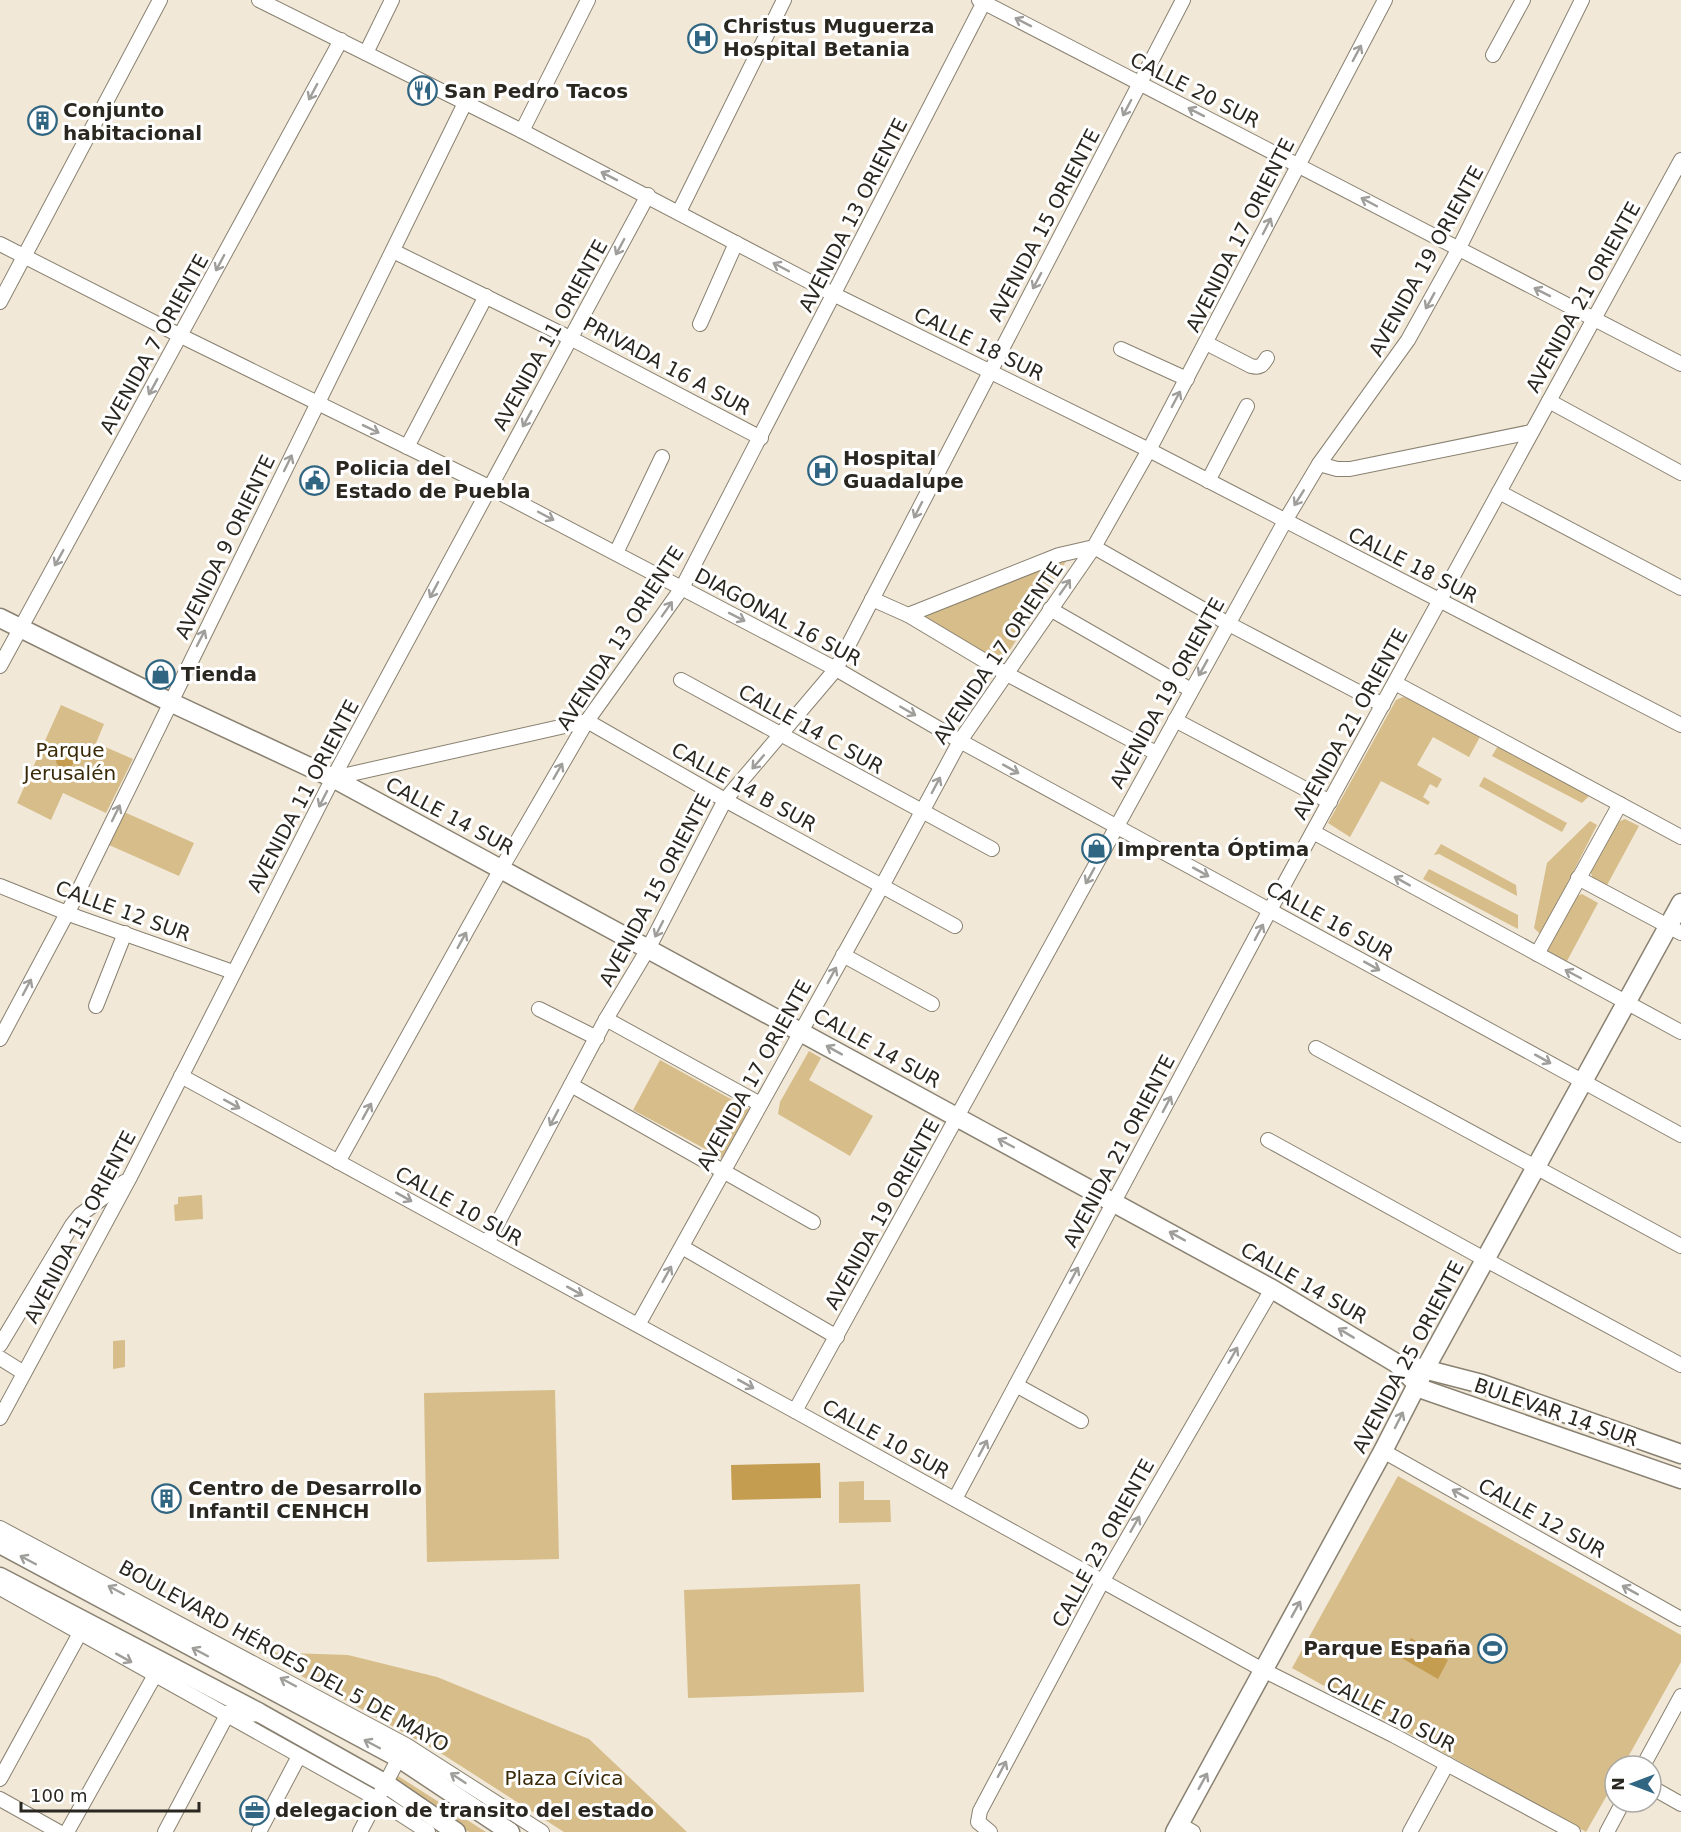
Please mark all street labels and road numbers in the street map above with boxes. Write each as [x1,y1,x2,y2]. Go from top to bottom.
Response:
street label: CALLE 20 SUR [1126,47,1264,133]
street label: AVENIDA 13 ORIENTE [794,114,912,316]
street label: AVENIDA 15 ORIENTE [983,125,1105,325]
street label: AVENIDA 17 ORIENTE [1181,134,1299,336]
street label: AVENIDA 19 ORIENTE [1364,161,1488,361]
street label: AVENIDA 21 ORIENTE [1521,197,1645,397]
street label: AVENIDA 11 ORIENTE [488,235,612,435]
street label: AVENIDA 7 ORIENTE [95,250,213,438]
street label: CALLE 18 SUR [910,302,1048,386]
street label: PRIVADA 16 A SUR [579,312,755,420]
street label: AVENIDA 9 ORIENTE [170,451,280,643]
street label: CALLE 18 SUR [1344,522,1482,608]
street label: AVENIDA 13 ORIENTE [552,542,688,734]
street label: AVENIDA 17 ORIENTE [928,557,1068,749]
street label: DIAGONAL 16 SUR [691,563,865,671]
street label: AVENIDA 19 ORIENTE [1105,593,1229,793]
street label: AVENIDA 21 ORIENTE [1288,624,1412,824]
street label: CALLE 14 C SUR [734,679,888,779]
street label: AVENIDA 11 ORIENTE [242,696,364,896]
street label: CALLE 14 B SUR [667,737,821,837]
street label: CALLE 14 SUR [382,772,518,860]
street label: AVENIDA 15 ORIENTE [594,790,716,990]
street label: CALLE 12 SUR [52,875,194,947]
street label: CALLE 16 SUR [1262,876,1398,966]
street label: AVENIDA 17 ORIENTE [692,975,816,1175]
street label: CALLE 14 SUR [809,1003,945,1093]
street label: AVENIDA 21 ORIENTE [1058,1051,1180,1251]
street label: AVENIDA 19 ORIENTE [820,1114,944,1314]
street label: AVENIDA 11 ORIENTE [19,1127,141,1327]
street label: CALLE 10 SUR [391,1161,527,1251]
street label: CALLE 14 SUR [1237,1237,1372,1329]
street label: AVENIDA 25 ORIENTE [1347,1257,1469,1457]
street label: BULEVAR 14 SUR [1471,1373,1641,1451]
street label: CALLE 10 SUR [818,1394,954,1484]
street label: CALLE 23 ORIENTE [1047,1455,1159,1631]
street label: CALLE 12 SUR [1474,1473,1610,1563]
street label: BOULEVARD HÉROES DEL 5 DE MAYO [115,1555,453,1757]
street label: CALLE 10 SUR [1322,1671,1460,1757]

